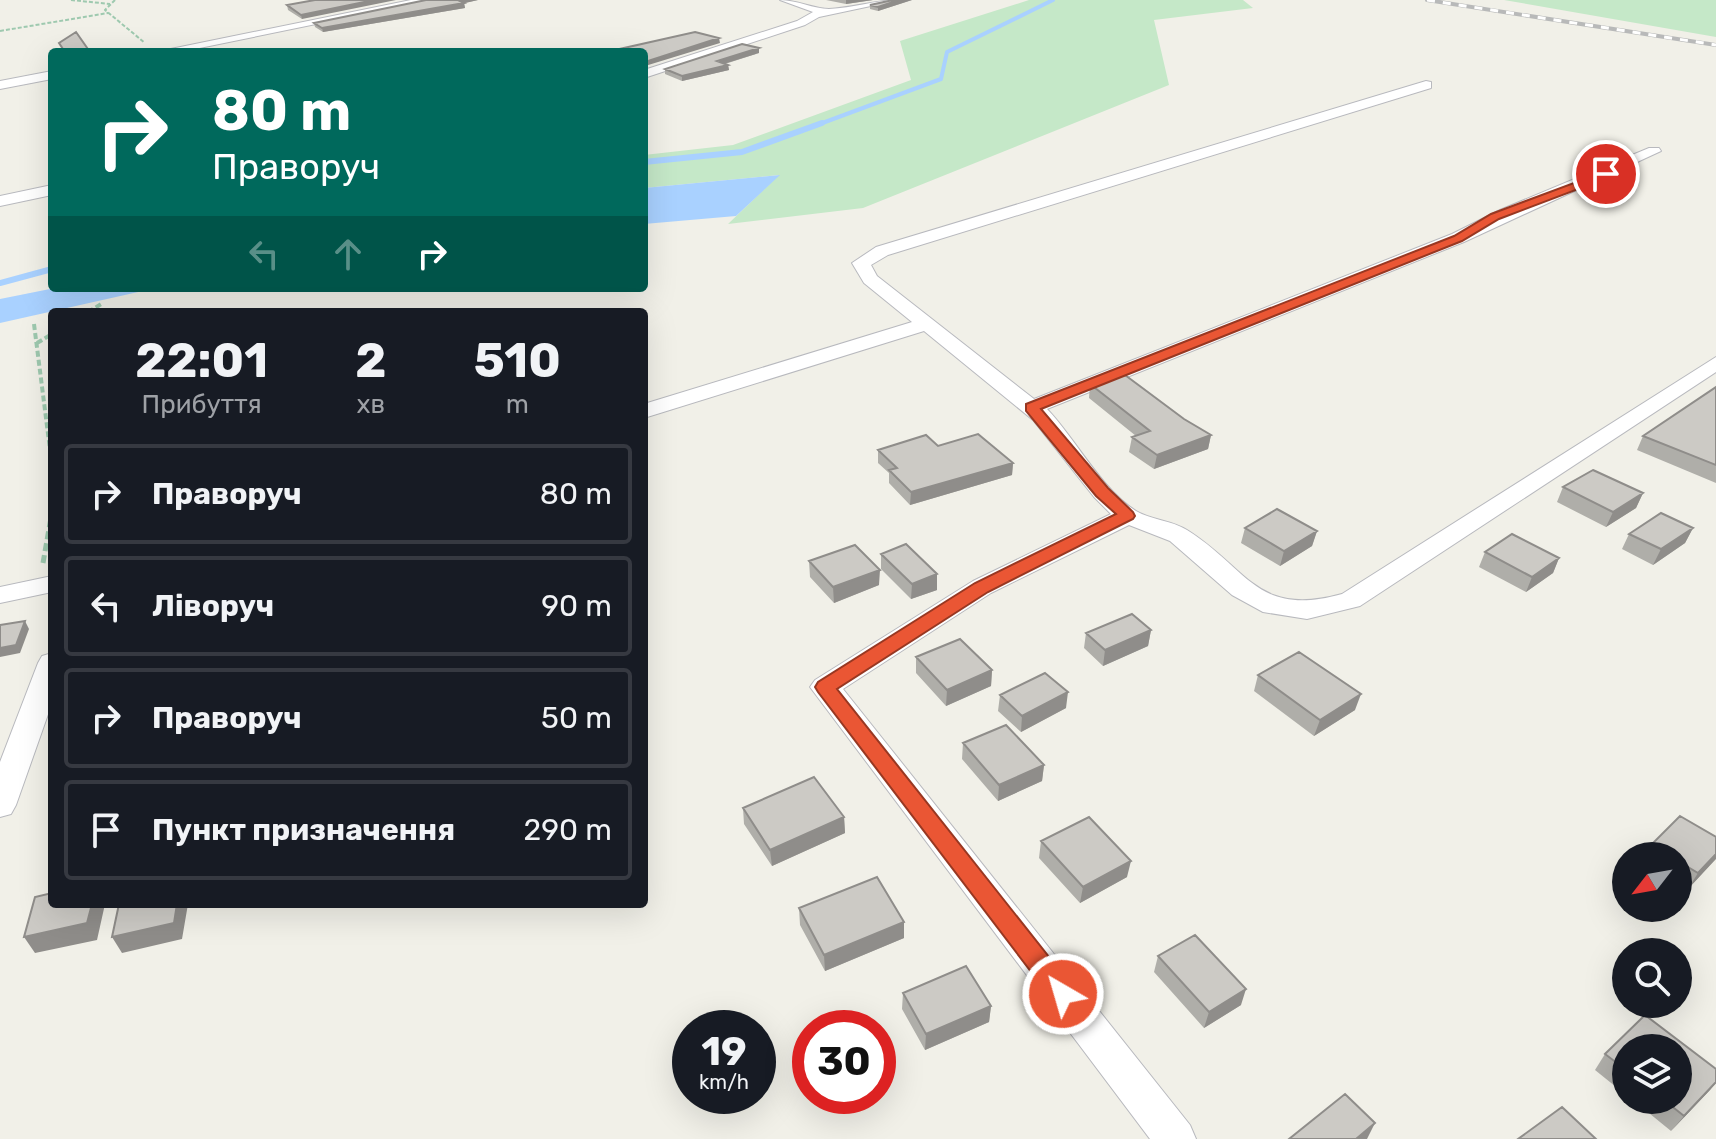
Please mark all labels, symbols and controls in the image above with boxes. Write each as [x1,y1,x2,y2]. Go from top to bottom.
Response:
text: 80 m [212,78,351,144]
icon: right [80,80,184,184]
pin [1572,140,1640,208]
text: Праворуч [212,145,380,188]
icon: arrive [1584,152,1628,196]
icon: left [242,232,286,276]
icon: ahead [326,232,370,276]
icon: right [410,232,454,276]
text: 22:01 [135,332,268,389]
text: 2 [355,332,386,389]
text: 510 [474,332,561,389]
text: Прибуття [142,389,262,420]
text: хв [357,389,385,420]
text: m [506,389,529,420]
icon: right [84,472,128,516]
text: Праворуч [152,476,302,512]
text: 80 m [540,476,612,512]
icon: left [84,584,128,628]
text: Ліворуч [152,588,274,624]
text: 90 m [541,588,612,624]
icon: right [84,696,128,740]
text: Праворуч [152,700,302,736]
text: 50 m [541,700,612,736]
icon: arrive [84,808,128,852]
text: Пункт призначення [152,812,455,848]
text: 290 m [524,812,612,848]
north arrow [1612,842,1692,922]
map controls [1612,842,1692,1114]
button: search [1612,938,1692,1018]
position arrow [1021,952,1105,1036]
speed limit sign: 30 [792,1010,896,1114]
text: 19 [701,1028,747,1075]
button: layers [1612,1034,1692,1114]
text: km/h [699,1070,749,1094]

